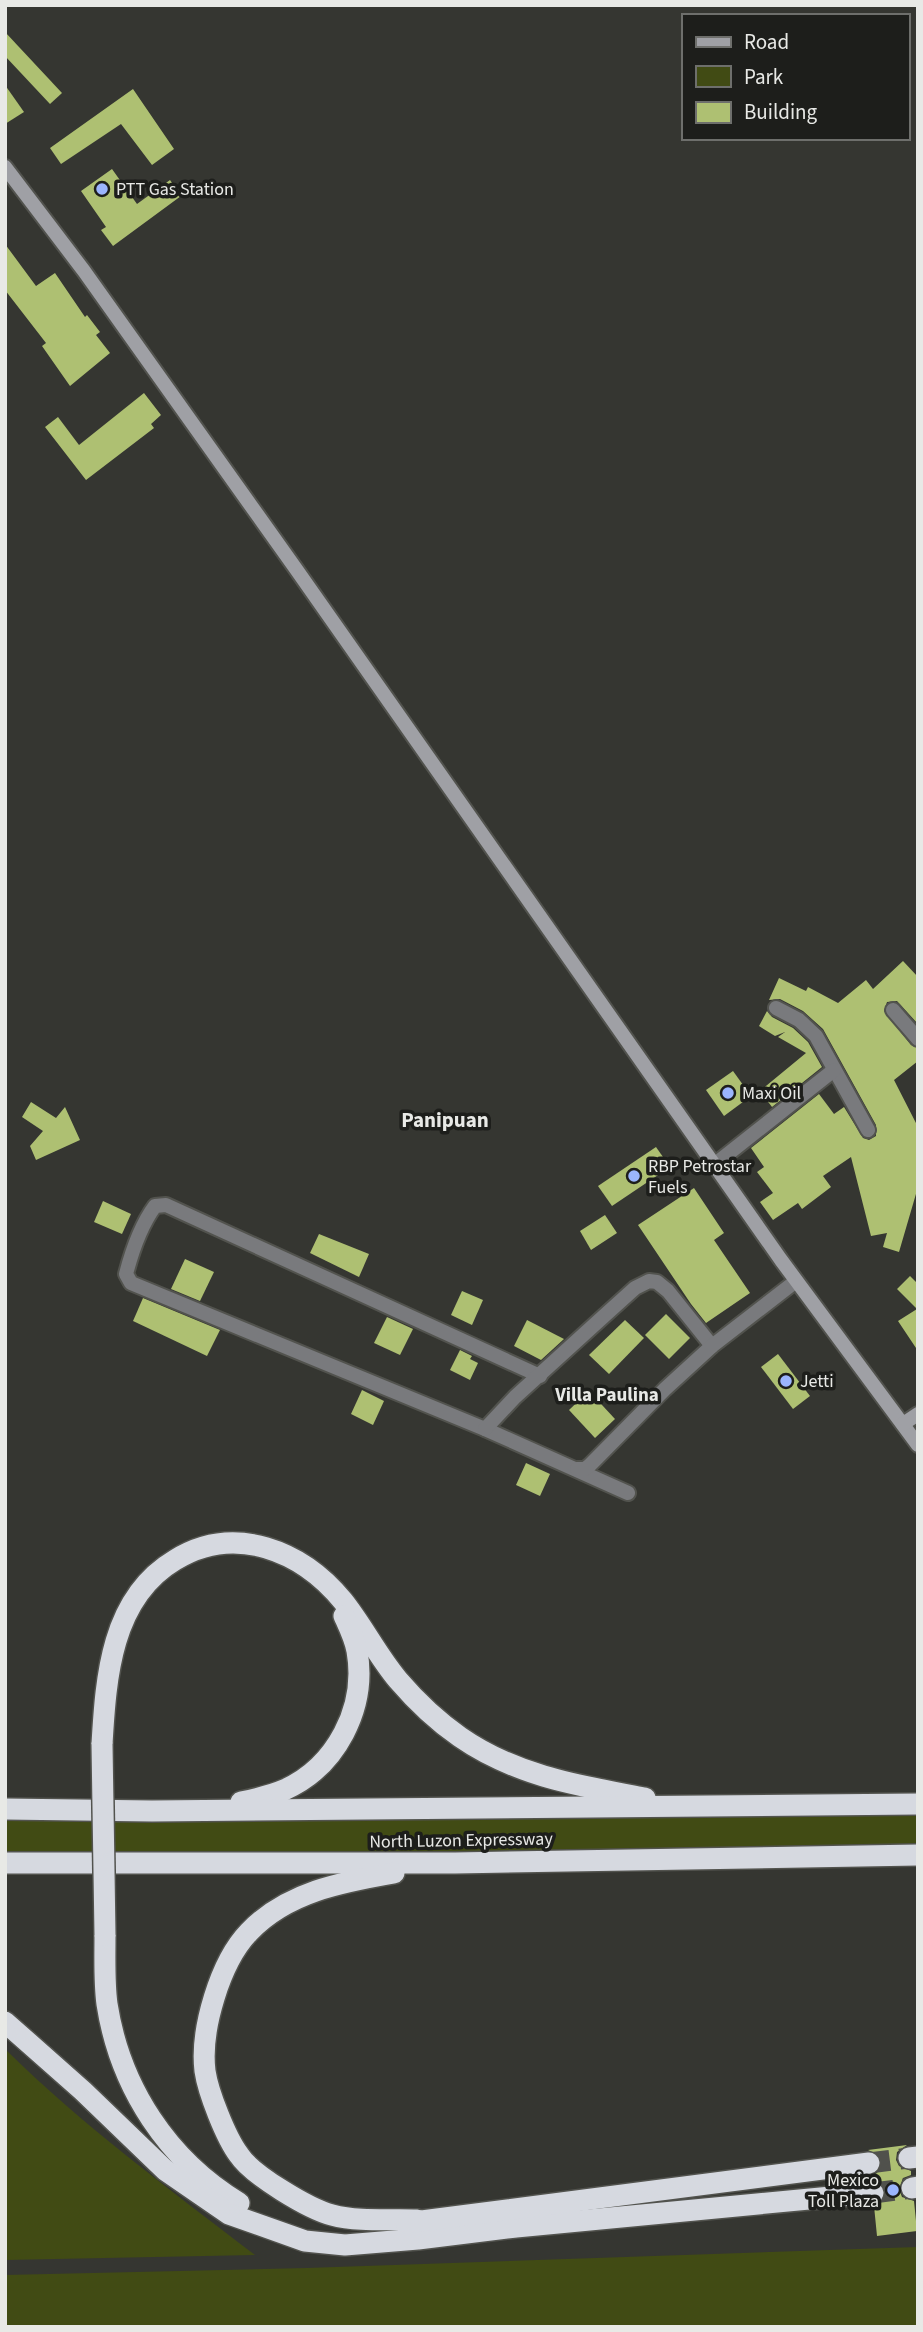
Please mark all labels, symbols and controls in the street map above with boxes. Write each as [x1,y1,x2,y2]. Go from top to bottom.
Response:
legend [682,14,909,140]
text: Road [744,27,789,57]
text: Park [744,62,784,92]
text: Building [744,97,818,127]
place label: PTT Gas Station [116,177,234,202]
marker: PTT Gas Station [94,181,110,197]
place label: Maxi Oil [742,1081,801,1106]
marker: Maxi Oil [720,1085,736,1101]
district label: Panipuan [401,1105,489,1135]
place label: RBP Petrostar Fuels [648,1154,752,1200]
marker: RBP Petrostar Fuels [626,1168,642,1184]
place label: Jetti [800,1369,834,1394]
marker: Jetti [778,1373,794,1389]
district label: Villa Paulina [554,1382,659,1409]
street label: North Luzon Expressway [369,1826,554,1855]
place label: Mexico Toll Plaza [808,2168,879,2214]
marker: Mexico Toll Plaza [885,2182,901,2198]

